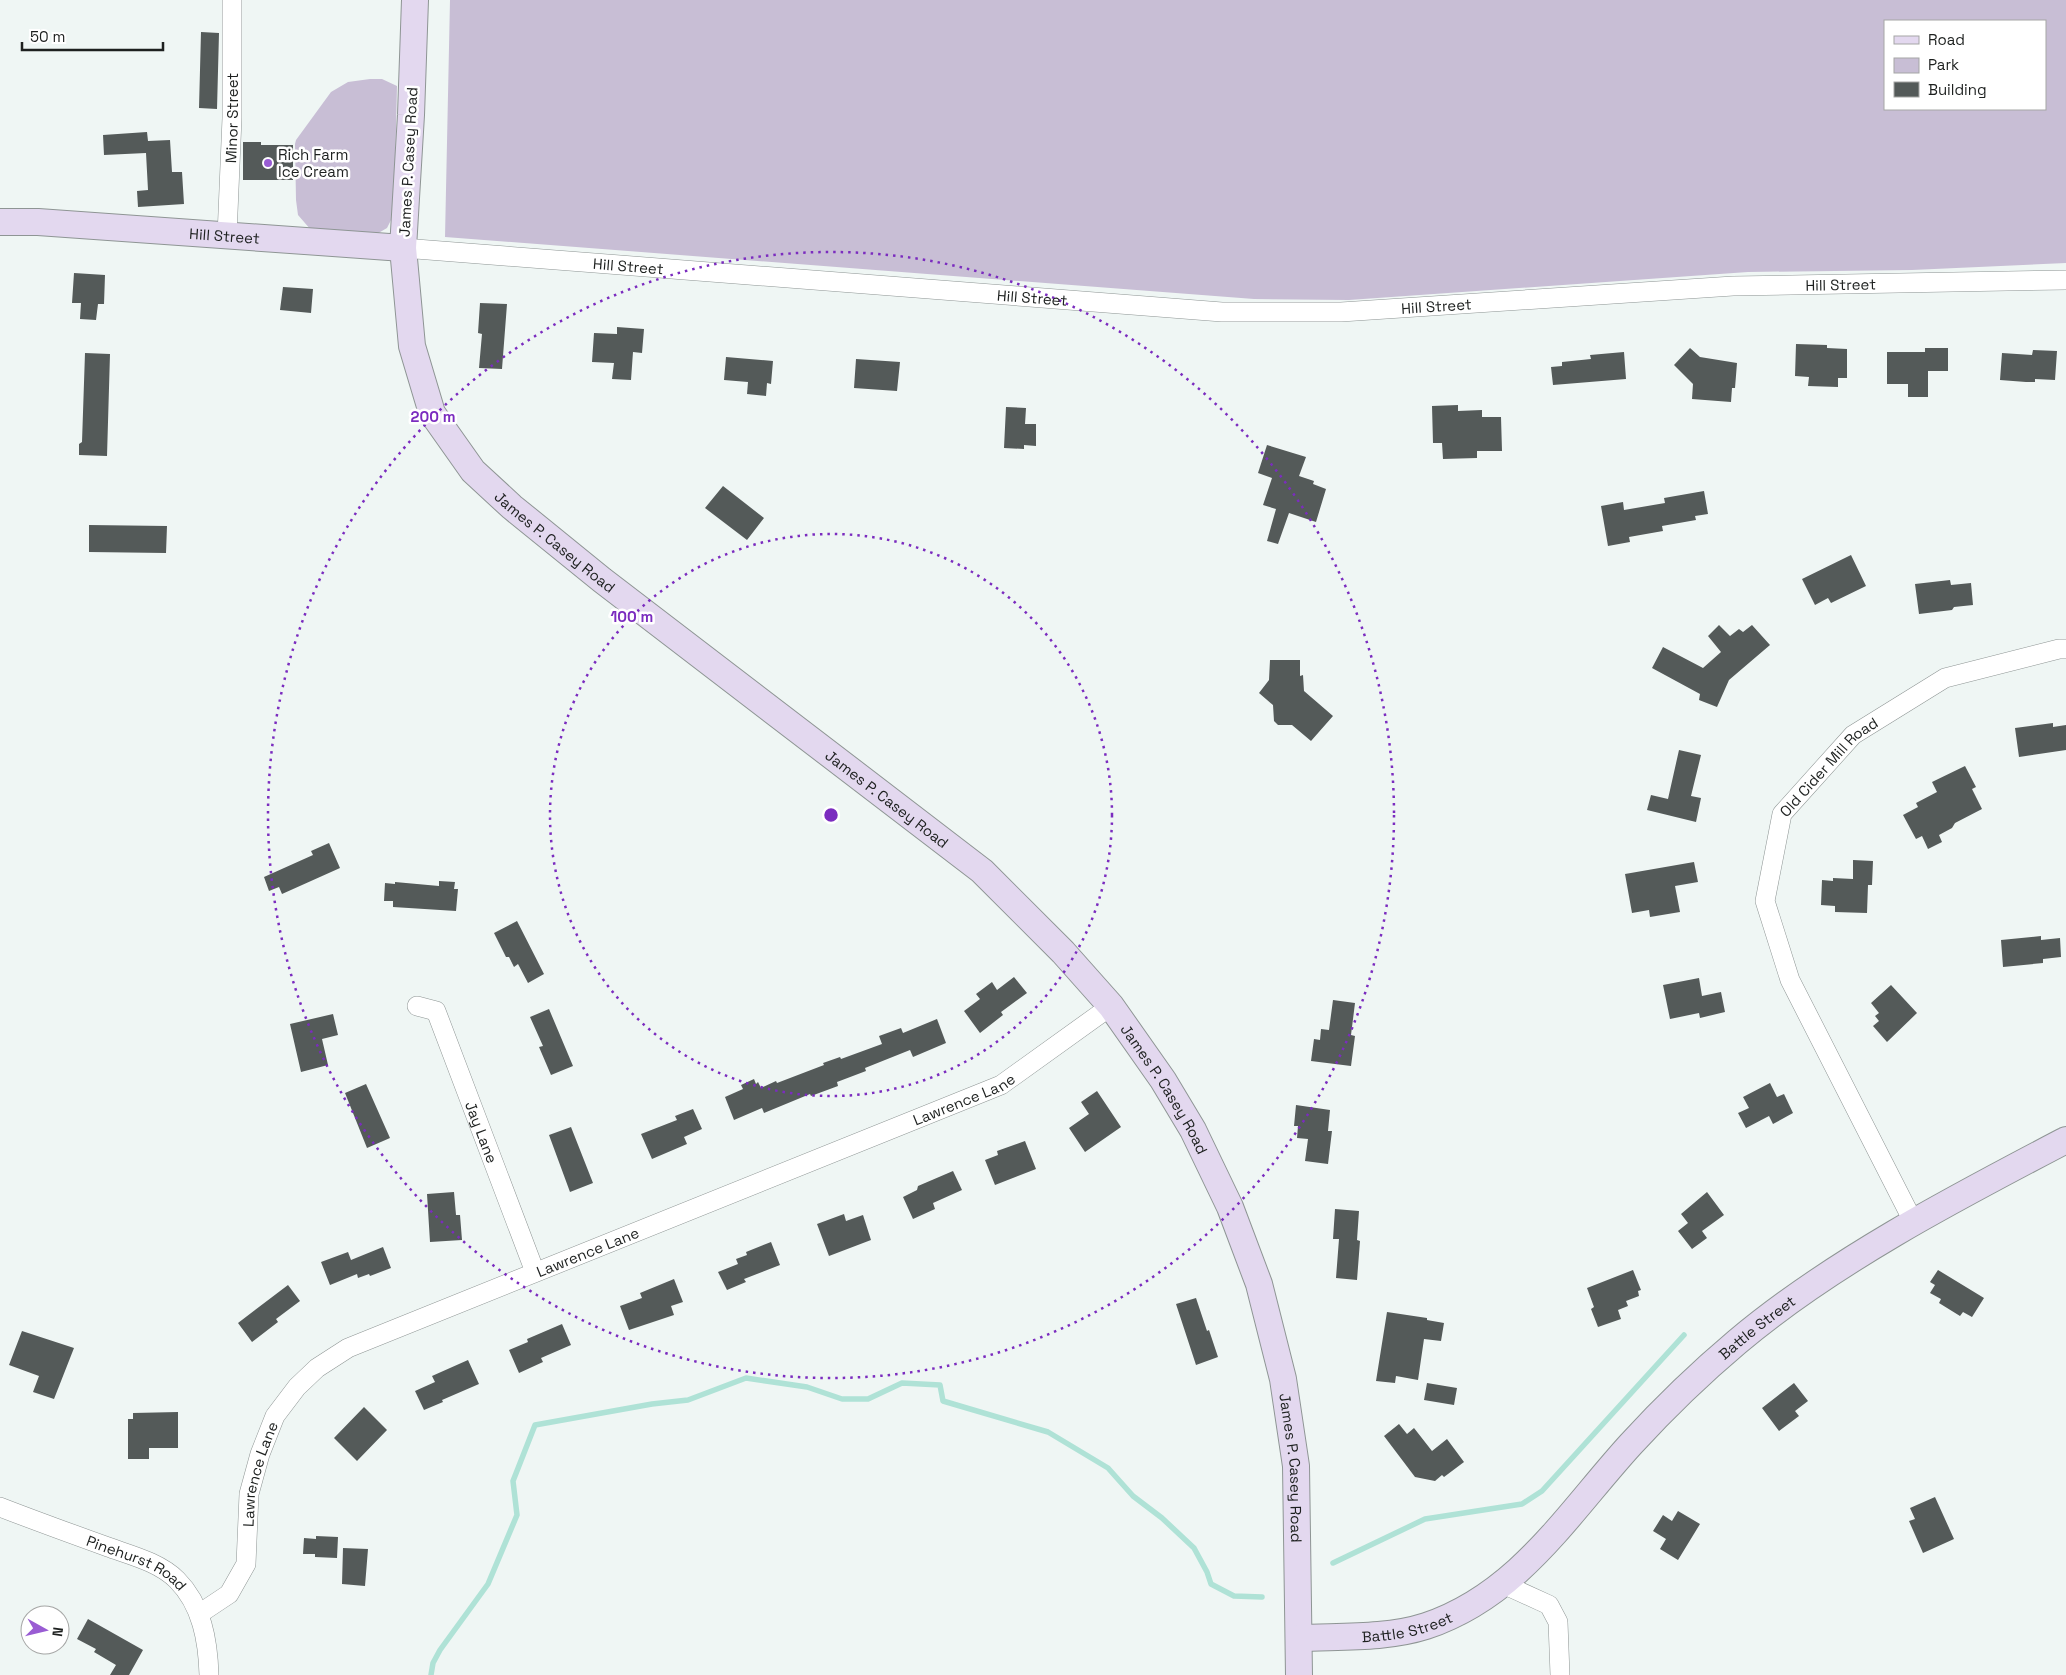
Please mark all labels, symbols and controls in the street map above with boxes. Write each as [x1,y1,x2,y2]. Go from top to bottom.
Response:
scale bar [22,20,164,52]
legend [1884,20,2046,110]
text: 50 m [30,27,65,46]
text: Road [1928,30,1965,49]
text: Park [1928,55,1959,74]
street label: Minor Street [221,73,242,164]
text: Building [1928,80,1987,99]
street label: James P. Casey Road [395,87,421,237]
place label: Rich Farm Ice Cream [278,145,349,181]
marker: Rich Farm Ice Cream [262,157,274,169]
street label: Hill Street [189,223,261,247]
street label: Hill Street [592,253,664,278]
street label: Hill Street [1805,274,1876,294]
street label: Hill Street [996,285,1068,309]
street label: Hill Street [1400,294,1472,317]
text: 200 m [411,407,455,426]
street label: James P. Casey Road [491,487,619,596]
text: 100 m [611,607,653,626]
street label: Old Cider Mill Road [1775,713,1881,820]
street label: James P. Casey Road [822,745,953,852]
centre of rings [822,806,840,824]
street label: James P. Casey Road [1117,1020,1213,1157]
street label: Lawrence Lane [910,1069,1019,1129]
street label: Jay Lane [461,1098,502,1166]
street label: Lawrence Lane [533,1222,642,1281]
street label: Battle Street [1714,1291,1799,1363]
street label: James P. Casey Road [1276,1392,1307,1543]
street label: Lawrence Lane [238,1418,281,1527]
street label: Pinehurst Road [84,1531,191,1594]
north arrow [20,1605,70,1655]
street label: Battle Street [1361,1607,1455,1646]
text: N [48,1626,67,1638]

